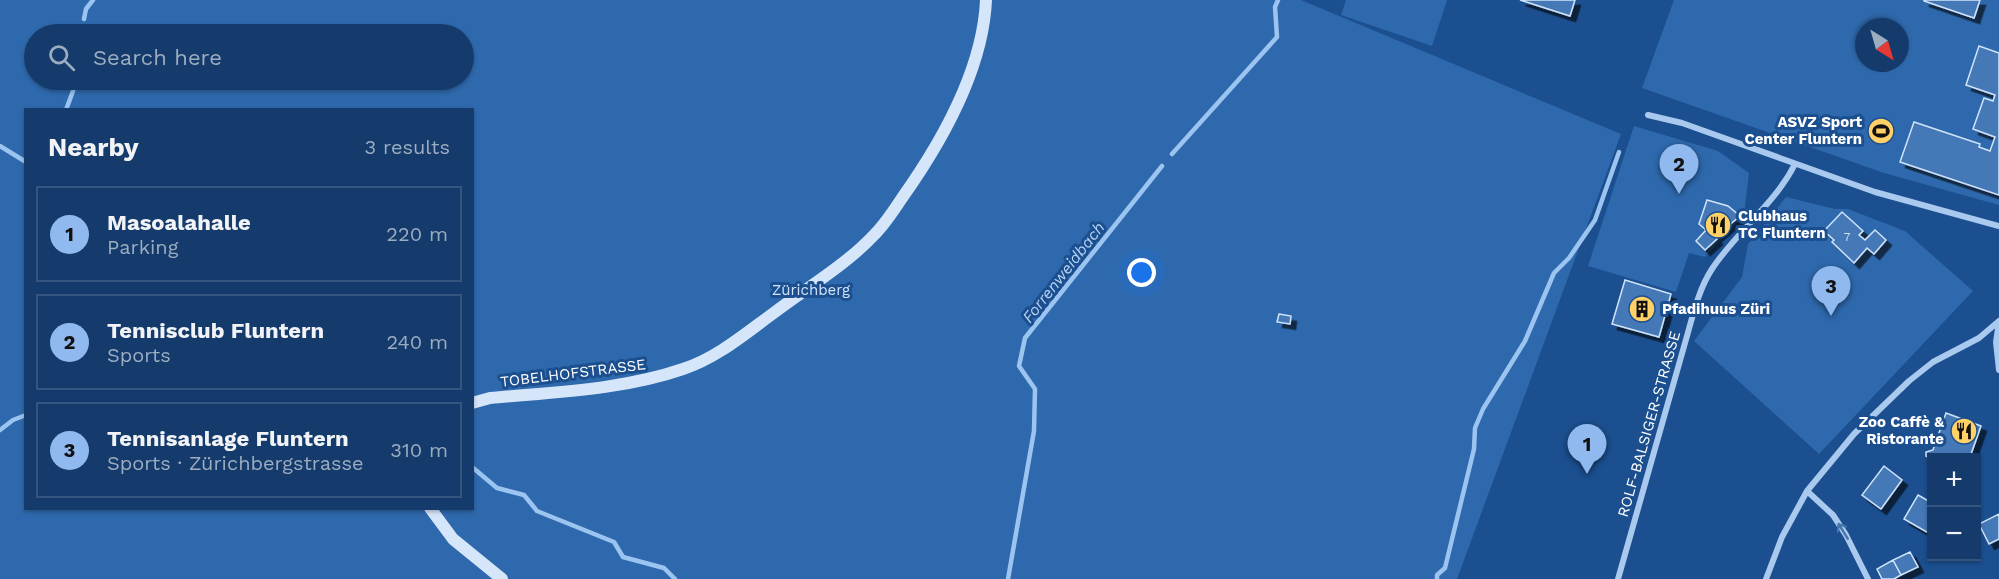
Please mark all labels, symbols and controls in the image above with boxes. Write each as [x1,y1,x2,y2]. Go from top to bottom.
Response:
north arrow [1855,18,1909,72]
search box [24,24,474,90]
icon: search [45,41,78,74]
text: Search here [93,45,222,70]
place label: ASVZ Sport Center Fluntern [1744,113,1862,148]
sports icon: ASVZ Sport Center Fluntern [1866,116,1896,146]
text: Nearby [48,132,139,162]
text: 3 results [365,135,450,159]
pin: 2 [1660,144,1698,194]
place label: Clubhaus TC Fluntern [1738,207,1826,242]
text: Masoalahalle [107,210,251,235]
restaurant icon: Clubhaus TC Fluntern [1703,210,1733,240]
water label: Forrenweidbach [1018,218,1109,326]
text: 1 [65,222,74,246]
text: 220 m [386,222,448,246]
house number: 7 [1844,230,1851,244]
text: Parking [107,235,178,259]
your location [1127,258,1156,287]
pin: 3 [1812,266,1850,316]
park label: Zürichberg [772,281,850,299]
building icon: Pfadihuus Züri [1627,294,1657,324]
place label: Pfadihuus Züri [1662,300,1770,318]
text: Tennisclub Fluntern [107,318,324,343]
street label: ROLF-BALSIGER-STRASSE [1614,329,1684,519]
text: 2 [64,330,75,354]
text: 240 m [386,330,448,354]
text: Sports [107,343,171,367]
street label: TOBELHOFSTRASSE [499,355,647,391]
place label: Zoo Caffè & Ristorante [1859,413,1944,448]
restaurant icon: Zoo Caffè & Ristorante [1949,416,1979,446]
pin: 1 [1568,424,1606,474]
text: Tennisanlage Fluntern [107,426,349,451]
text: 3 [64,438,75,462]
text: 310 m [390,438,448,462]
text: Sports · Zürichbergstrasse [107,451,364,475]
map controls [1927,453,1981,561]
button: + [1927,453,1981,507]
button: − [1927,507,1981,561]
one-way arrow [1837,523,1849,540]

